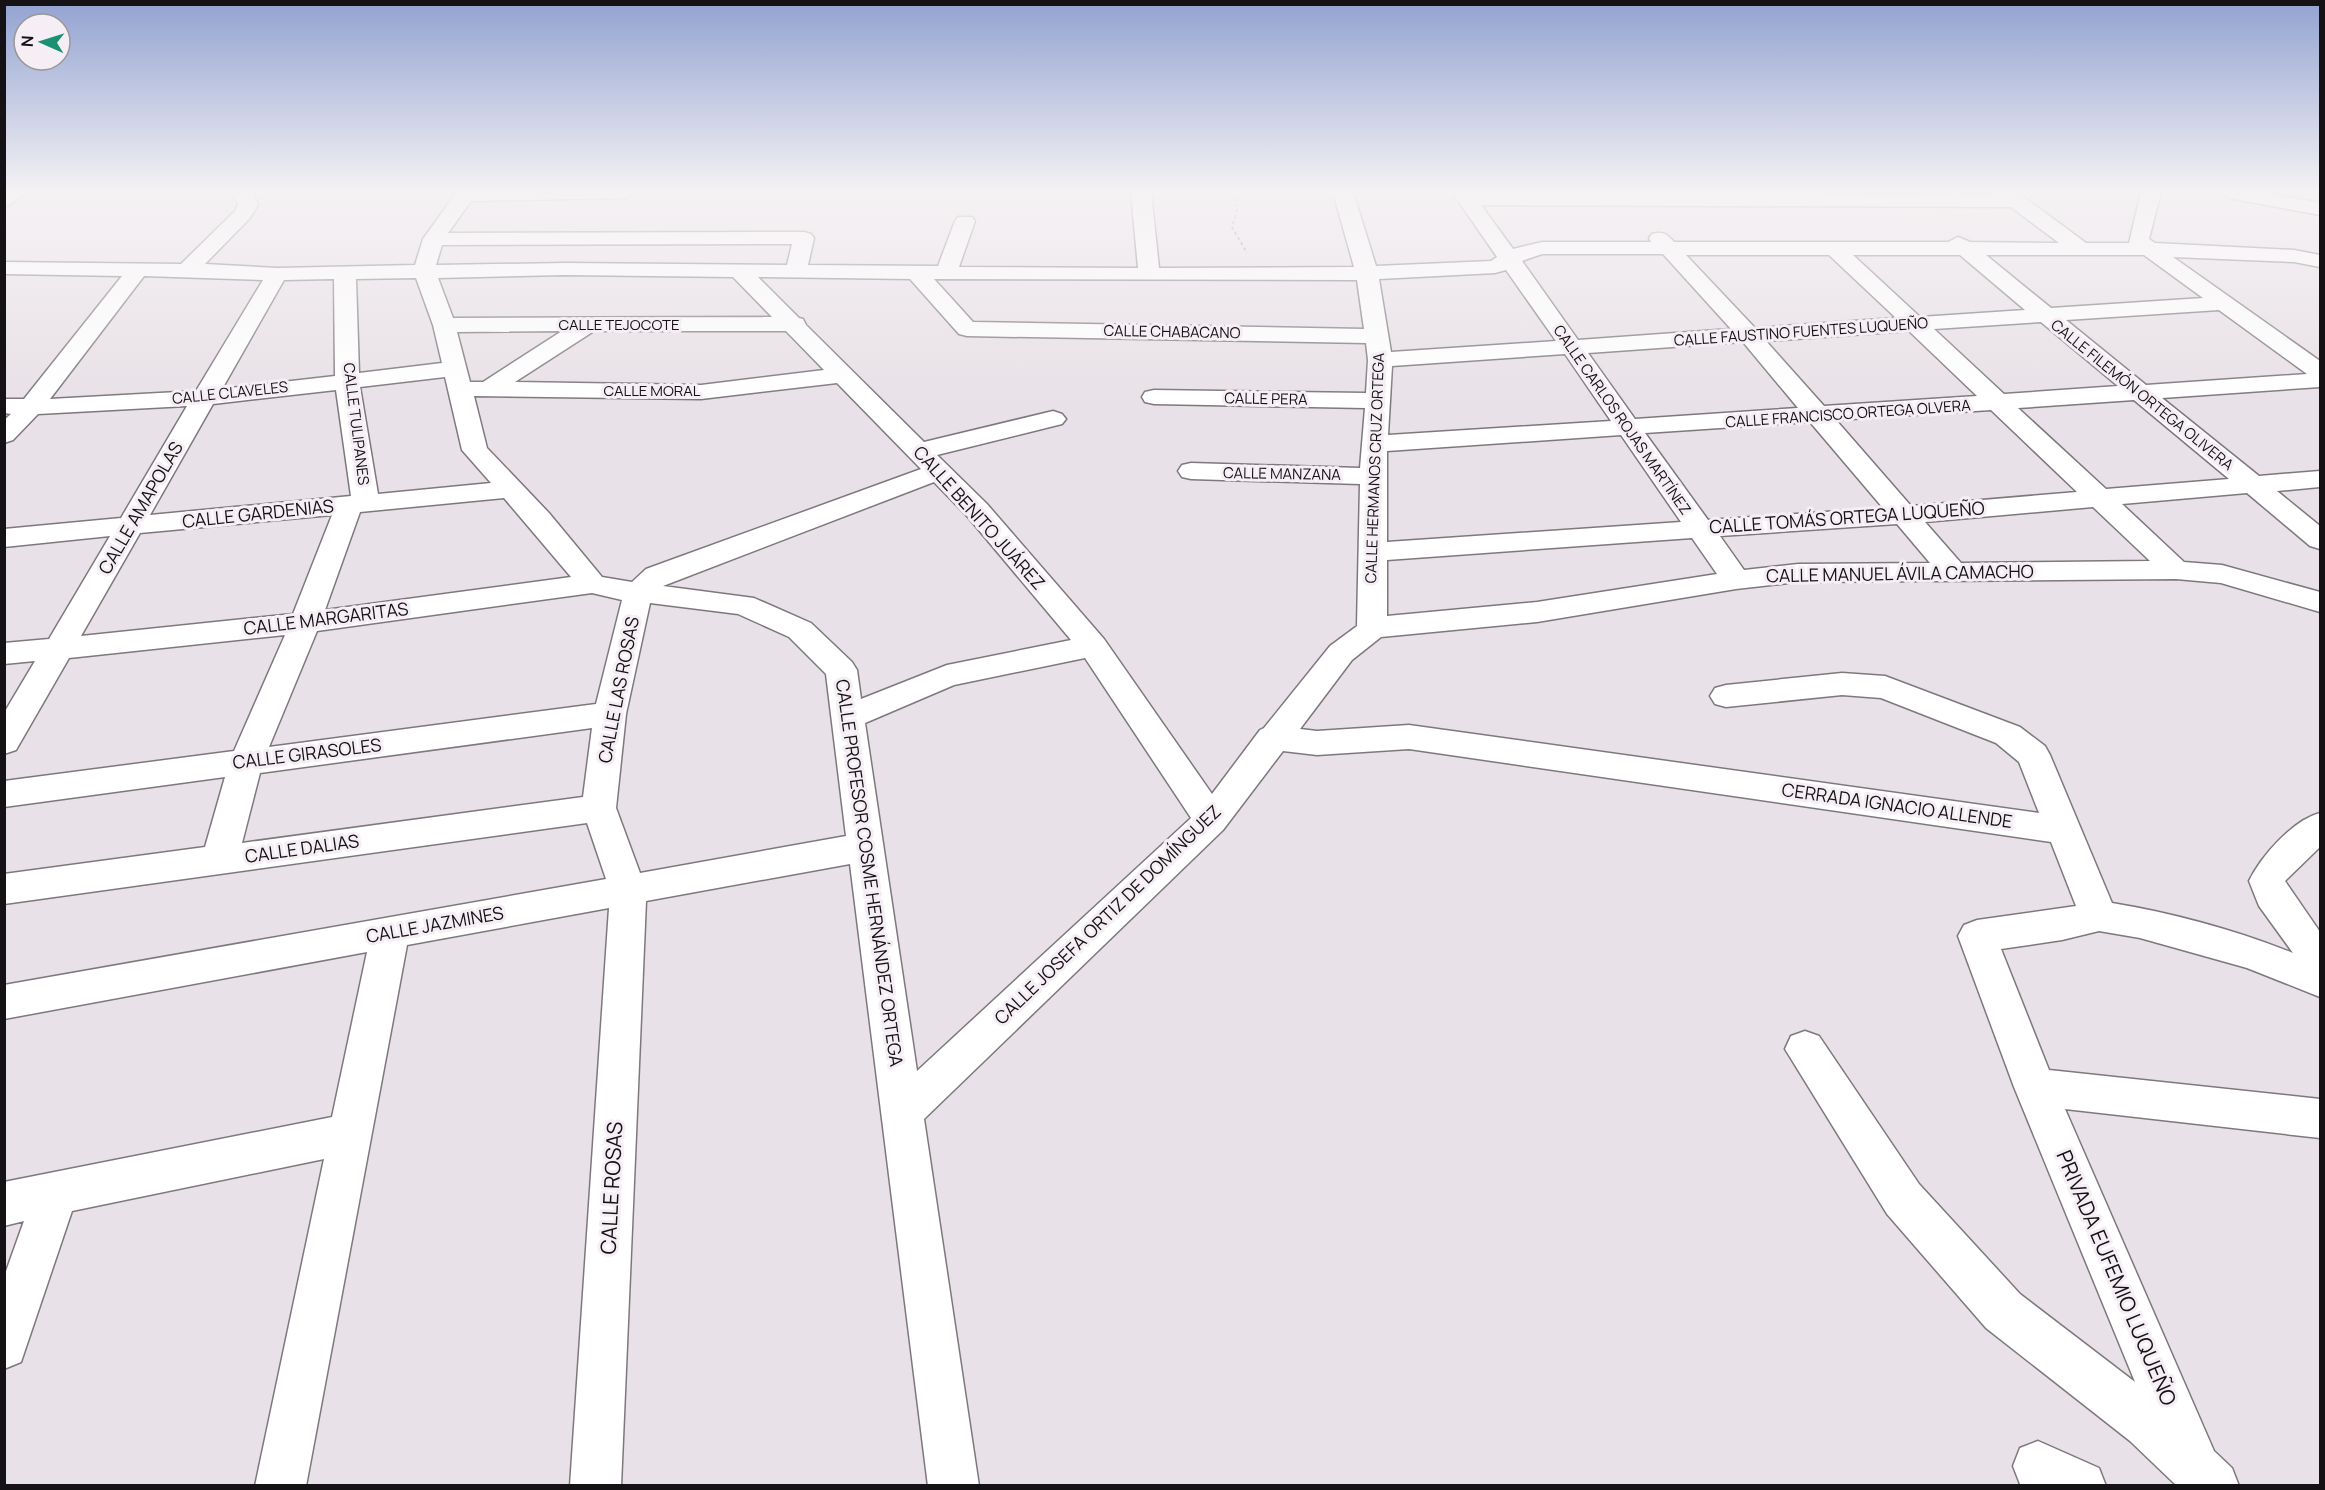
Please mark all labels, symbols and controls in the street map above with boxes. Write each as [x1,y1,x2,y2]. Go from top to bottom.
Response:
north arrow [12,12,72,72]
text: N [16,35,38,48]
street label: CALLE FAUSTINO FUENTES LUQUEÑO [1673,312,1929,351]
street label: CALLE TEJOCOTE [559,314,679,335]
street label: CALLE FILEMÓN ORTEGA OLIVERA [2047,314,2238,475]
street label: CALLE CHABACANO [1103,320,1241,343]
street label: CALLE CARLOS ROJAS MARTÍNEZ [1549,321,1696,519]
street label: CALLE HERMANOS CRUZ ORTEGA [1360,352,1389,584]
street label: CALLE TULIPANES [339,362,374,486]
street label: CALLE CLAVELES [171,376,289,409]
street label: CALLE MORAL [604,380,701,401]
street label: CALLE PERA [1224,387,1308,410]
street label: CALLE FRANCISCO ORTEGA OLVERA [1725,394,1972,433]
street label: CALLE AMAPOLAS [92,437,188,578]
street label: CALLE BENITO JUÁREZ [909,440,1051,594]
street label: CALLE MANZANA [1223,462,1342,485]
street label: CALLE GARDENIAS [181,493,335,533]
street label: CALLE TOMÁS ORTEGA LUQUEÑO [1708,495,1985,539]
street label: CALLE MANUEL ÁVILA CAMACHO [1766,559,2034,587]
street label: CALLE MARGARITAS [242,596,410,640]
street label: CALLE LAS ROSAS [592,615,644,765]
street label: CALLE PROFESOR COSME HERNÁNDEZ ORTEGA [831,678,909,1069]
street label: CALLE GIRASOLES [231,732,383,774]
street label: CERRADA IGNACIO ALLENDE [1780,777,2014,833]
street label: CALLE JOSEFA ORTIZ DE DOMÍNGUEZ [989,799,1226,1029]
street label: CALLE DALIAS [243,828,360,868]
street label: CALLE JAZMINES [364,900,505,948]
street label: CALLE ROSAS [594,1121,628,1255]
street label: PRIVADA EUFEMIO LUQUEÑO [2050,1146,2183,1409]

